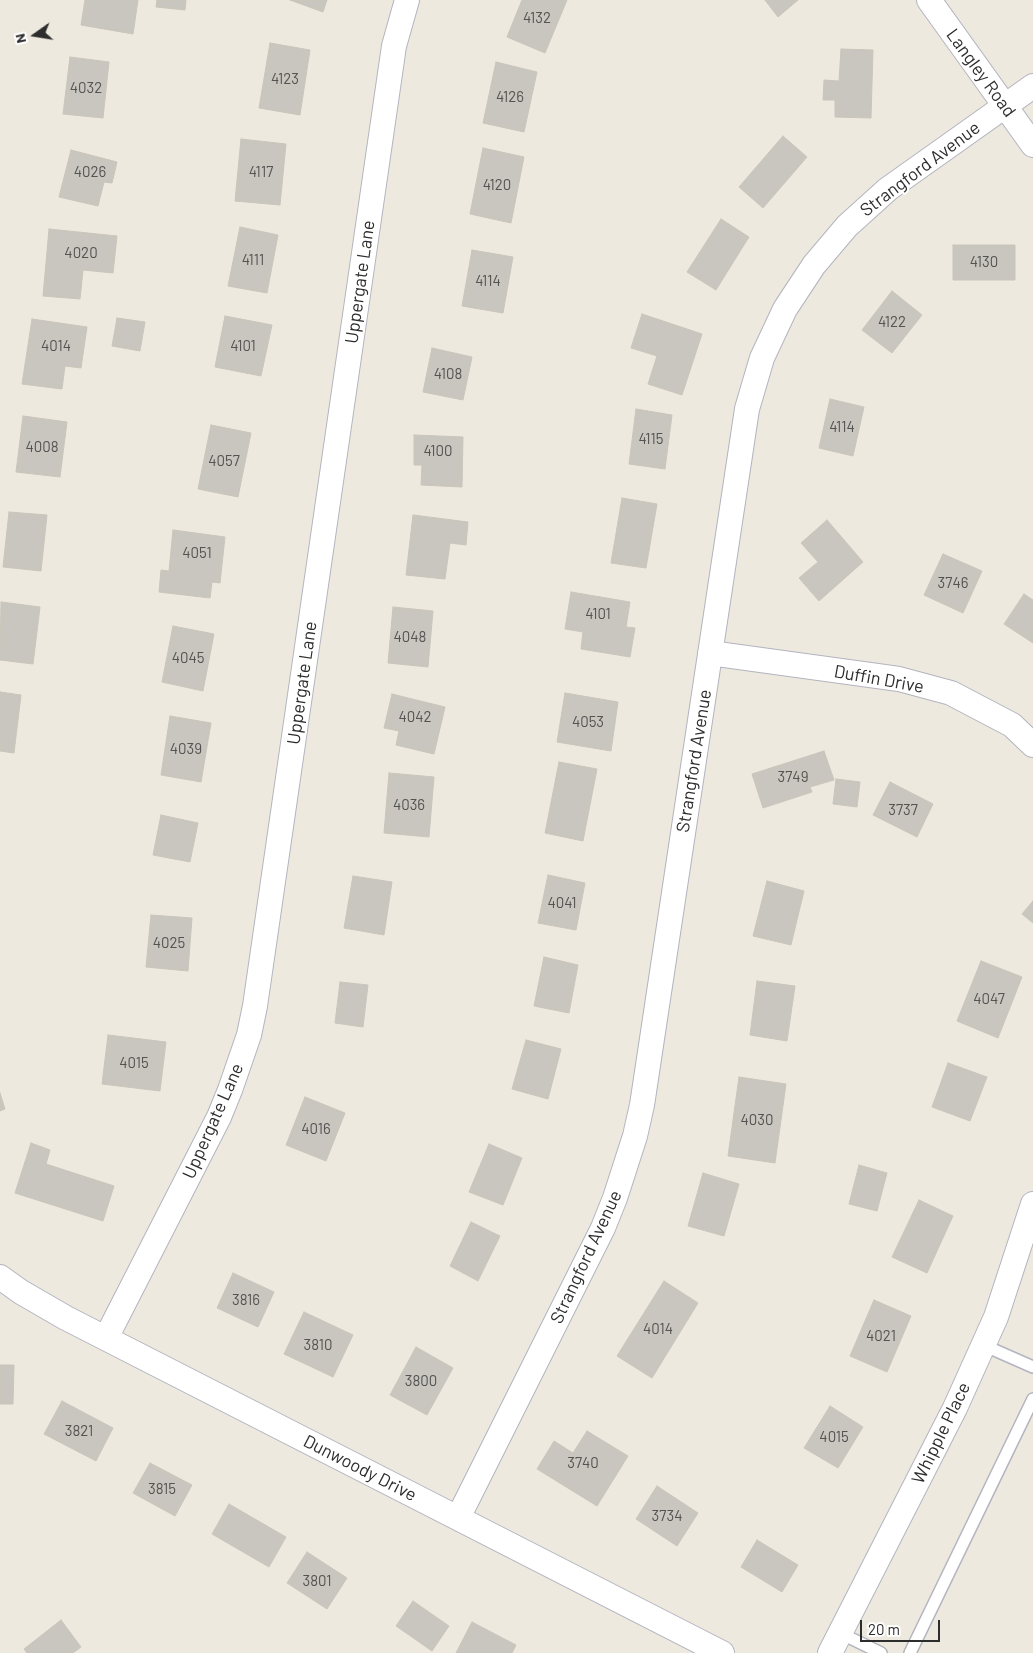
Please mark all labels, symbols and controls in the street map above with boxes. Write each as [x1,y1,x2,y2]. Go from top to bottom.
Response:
house number: 4132 [523,9,551,27]
north arrow [10,10,60,60]
street label: Langley Road [942,25,1020,121]
text: N [11,32,29,45]
house number: 4123 [271,70,299,88]
house number: 4032 [70,79,102,97]
house number: 4126 [496,88,524,106]
street label: Strangford Avenue [856,117,984,221]
house number: 4026 [74,163,106,181]
house number: 4117 [249,163,273,181]
house number: 4120 [483,176,511,194]
street label: Uppergate Lane [341,219,379,345]
house number: 4020 [64,244,98,262]
house number: 4111 [242,251,264,269]
house number: 4130 [970,253,998,271]
house number: 4114 [475,272,501,290]
house number: 4122 [878,313,906,331]
house number: 4014 [41,337,71,355]
house number: 4101 [230,337,256,355]
house number: 4108 [434,365,462,383]
house number: 4114 [829,418,855,436]
house number: 4115 [638,430,664,448]
house number: 4008 [25,438,59,456]
house number: 4100 [423,442,453,460]
house number: 4057 [208,452,240,470]
house number: 4051 [182,544,212,562]
house number: 3746 [938,574,968,592]
house number: 4101 [585,605,611,623]
street label: Uppergate Lane [283,620,321,746]
house number: 4048 [394,628,426,646]
house number: 4045 [172,649,204,667]
street label: Duffin Drive [832,660,926,698]
street label: Strangford Avenue [672,688,716,834]
house number: 4042 [398,708,432,726]
house number: 4053 [572,713,604,731]
house number: 4039 [170,740,202,758]
house number: 3749 [778,768,808,786]
house number: 4036 [393,796,425,814]
house number: 3737 [888,801,918,819]
house number: 4041 [548,894,576,912]
house number: 4025 [153,934,185,952]
house number: 4047 [973,990,1005,1008]
house number: 4015 [119,1054,149,1072]
street label: Uppergate Lane [178,1060,248,1182]
house number: 4030 [741,1111,773,1129]
house number: 4016 [301,1120,331,1138]
street label: Strangford Avenue [546,1187,626,1327]
house number: 3816 [232,1291,260,1309]
house number: 4014 [643,1320,673,1338]
house number: 4021 [866,1327,896,1345]
house number: 3810 [304,1336,332,1354]
house number: 3800 [405,1372,437,1390]
street label: Whipple Place [907,1379,975,1487]
house number: 3821 [65,1422,93,1440]
house number: 4015 [819,1428,849,1446]
street label: Dunwoody Drive [300,1430,420,1506]
house number: 3740 [567,1454,599,1472]
house number: 3815 [148,1480,176,1498]
house number: 3734 [652,1507,682,1525]
house number: 3801 [303,1572,331,1590]
scale bar [863,1610,943,1642]
text: 20 m [868,1620,900,1638]

